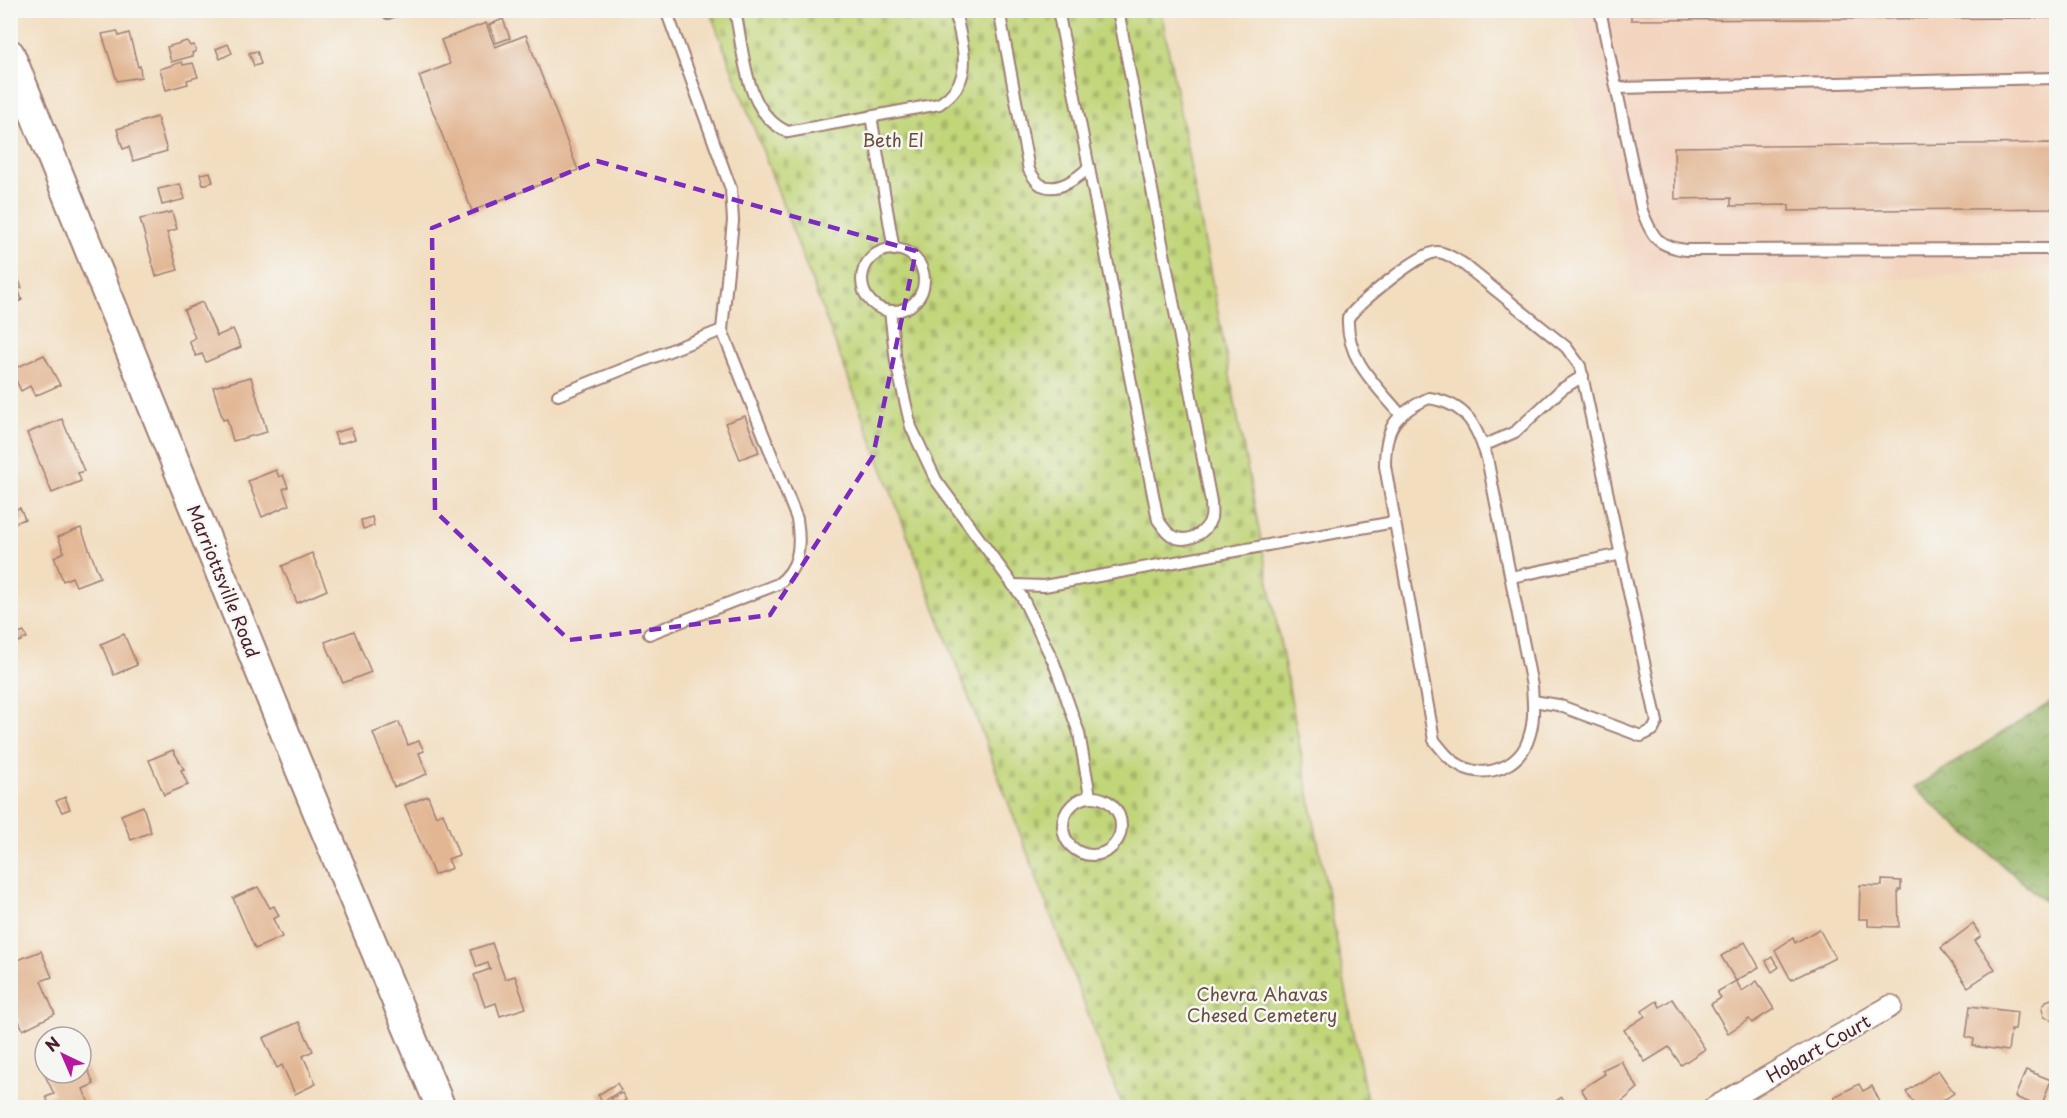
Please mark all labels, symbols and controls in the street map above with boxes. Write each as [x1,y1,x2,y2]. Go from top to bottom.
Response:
park label: Beth El [862,126,924,153]
street label: Marriottsville Road [181,500,267,662]
park label: Chevra Ahavas Chesed Cemetery [1187,980,1337,1028]
street label: Hobart Court [1761,1007,1875,1089]
north arrow [33,1025,93,1085]
text: N [39,1030,65,1057]

